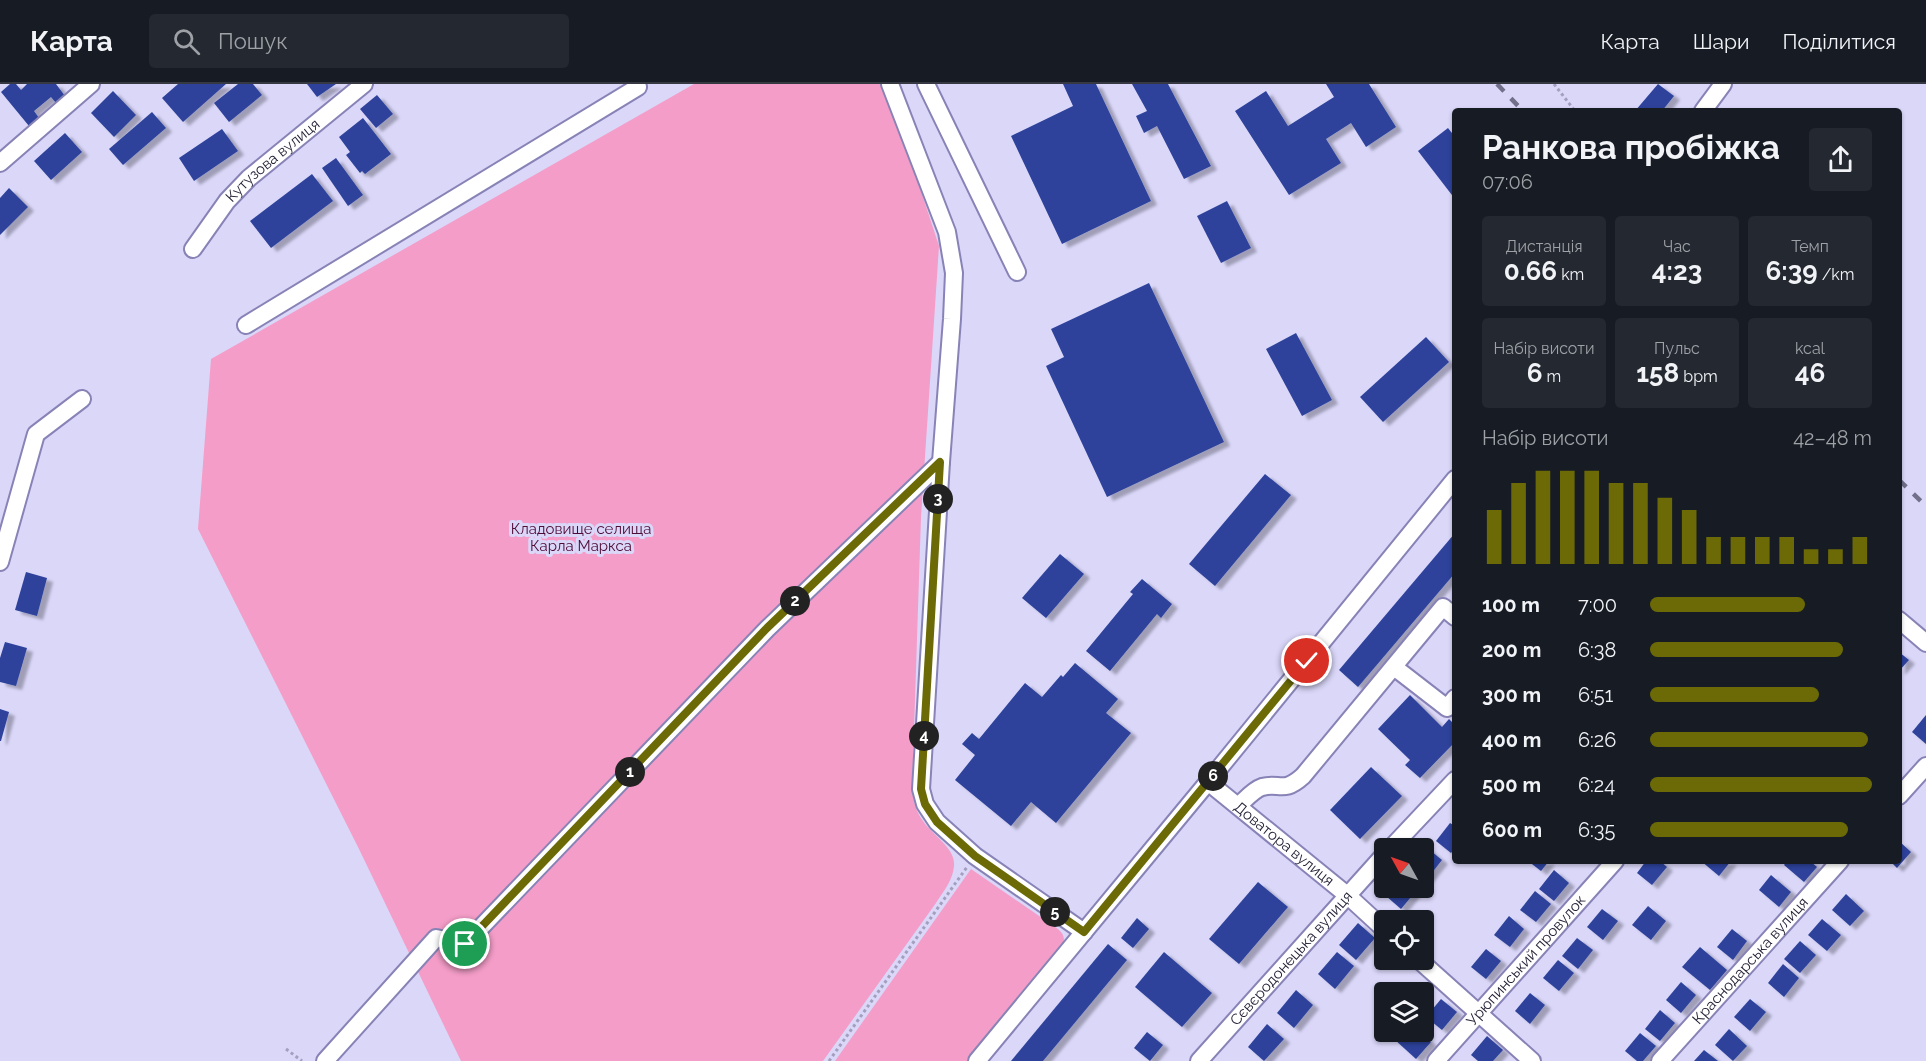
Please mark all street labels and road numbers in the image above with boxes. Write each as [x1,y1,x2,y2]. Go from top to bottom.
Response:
street label: Кутузова вулиця [222,115,323,206]
street label: Доватора вулиця [1230,798,1338,890]
street label: Сєвєродонецька вулиця [1226,887,1356,1029]
street label: Урюпинський провулок [1463,891,1589,1030]
street label: Краснодарська вулиця [1689,893,1812,1028]

